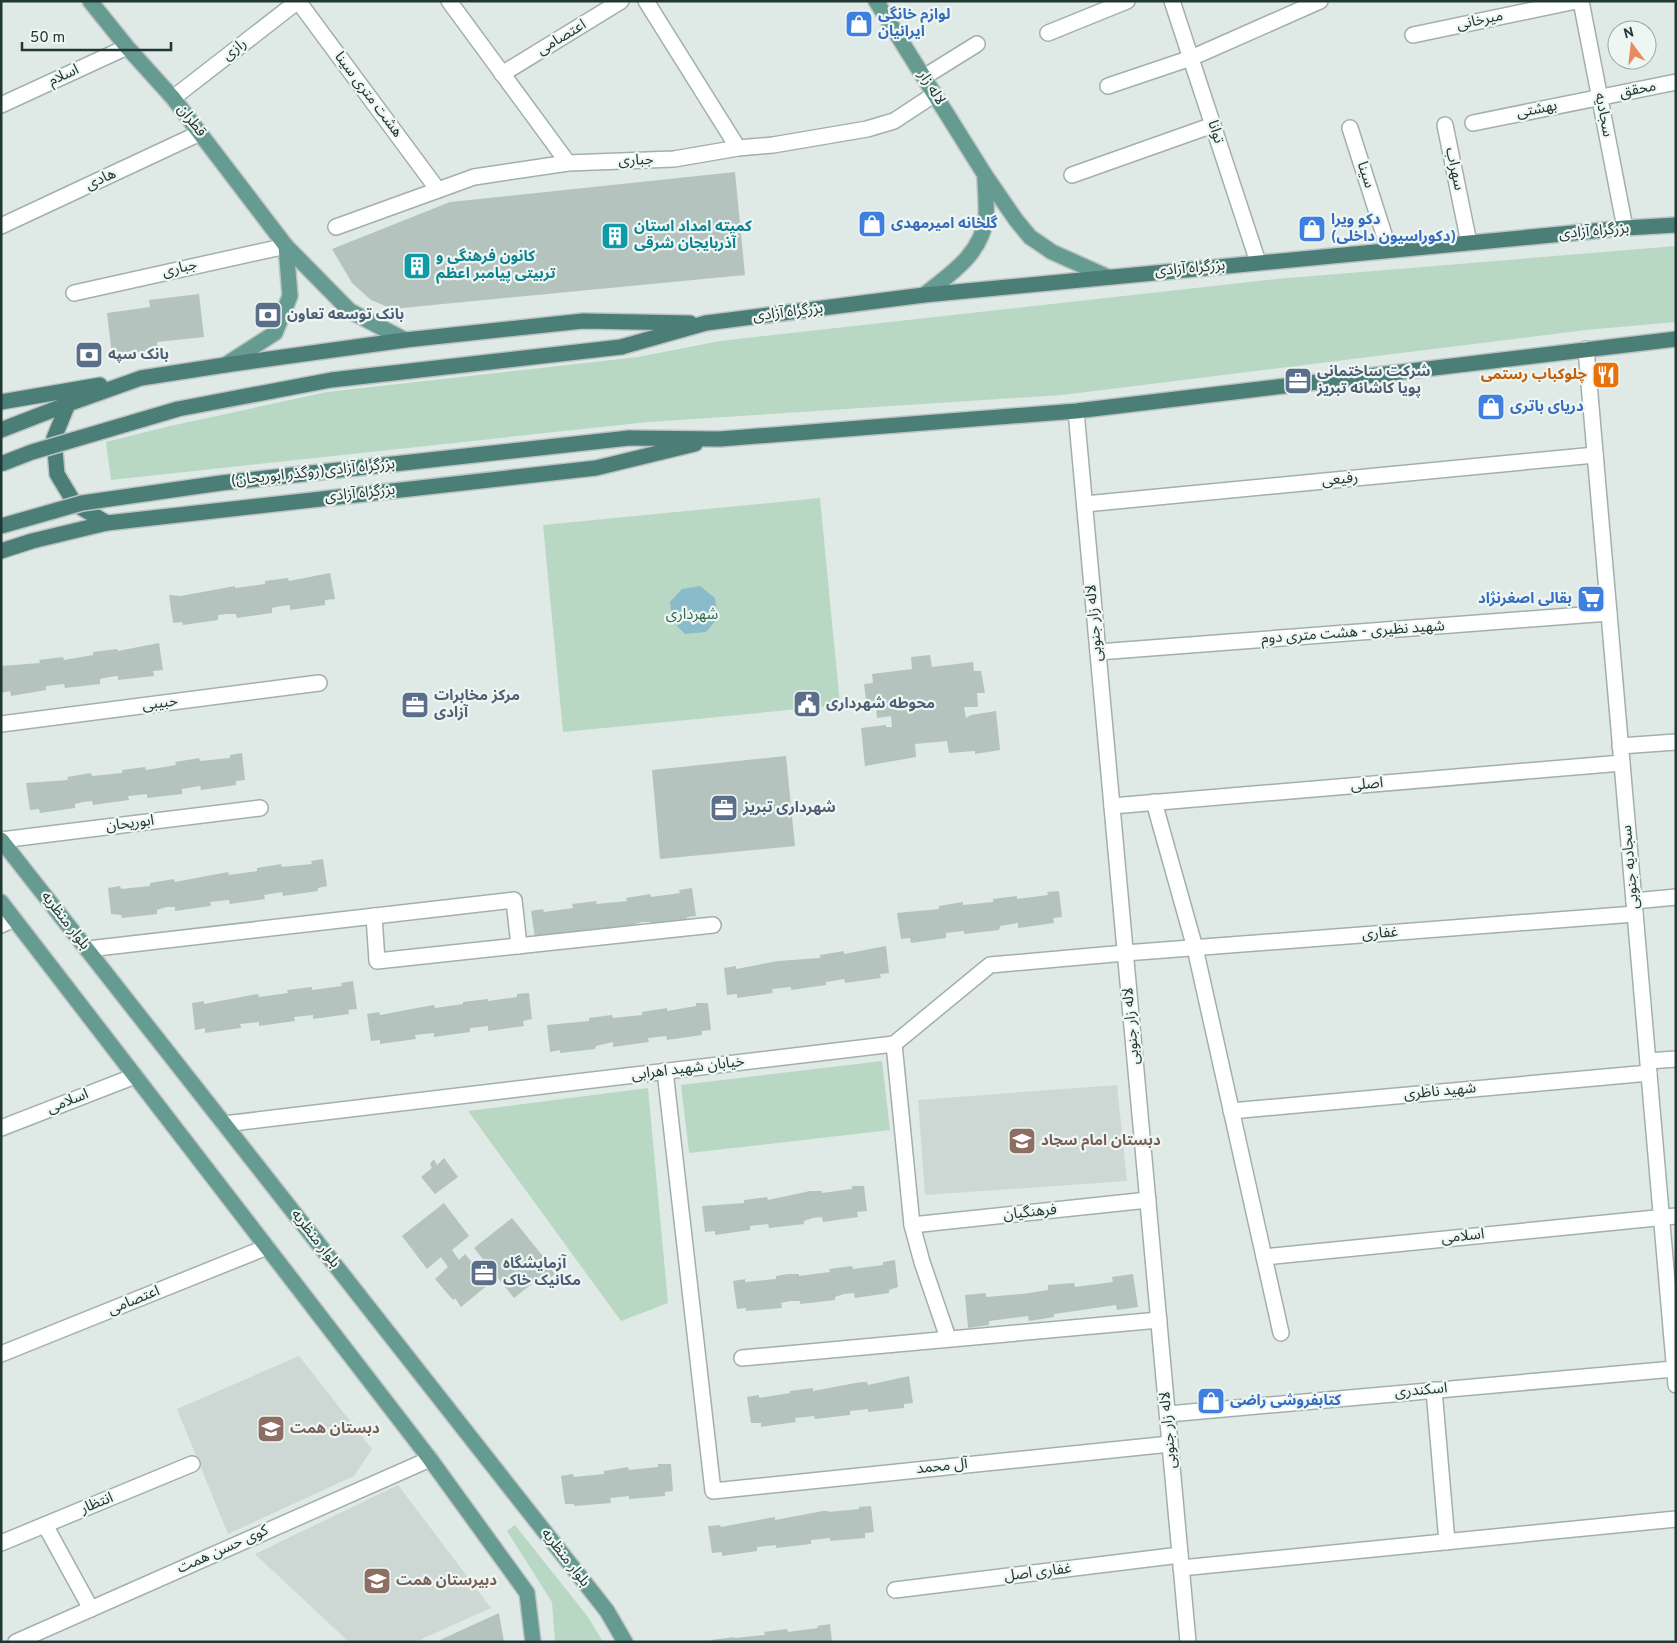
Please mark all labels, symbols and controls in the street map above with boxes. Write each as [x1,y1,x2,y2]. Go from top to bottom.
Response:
place label: لوازم خانگی ایرانیان [878,5,951,42]
street label: میرخانی [1455,7,1505,35]
shop icon: لوازم خانگی ایرانیان [844,9,874,39]
street label: اعتصامی [534,16,590,60]
scale bar [22,20,171,52]
north arrow [1607,20,1657,70]
text: N [1622,24,1636,43]
text: 50 m [30,29,65,48]
street label: رازی [219,35,251,65]
street label: هشت متری سینا [330,48,406,142]
street label: اسلام [46,61,82,91]
street label: لاله زار [912,66,949,109]
street label: محقق [1618,77,1658,103]
street label: سجادیه [1589,91,1617,139]
street label: بهشتی [1515,97,1559,123]
street label: قطران [172,101,210,142]
street label: توانا [1202,118,1228,146]
street label: سهراب [1440,146,1468,192]
street label: جباری [618,151,654,171]
street label: سینا [1352,159,1378,191]
street label: هادی [83,165,119,195]
shop icon: گلخانه امیرمهدی [857,209,887,239]
place label: دکو ویرا (دکوراسیون داخلی) [1331,211,1456,247]
place label: گلخانه امیرمهدی [891,214,998,234]
shop icon: دکو ویرا (دکوراسیون داخلی) [1297,214,1327,244]
place label: کمیته امداد استان آذربایجان شرقی [634,218,752,254]
street label: بزرگراه آزادی [1558,219,1630,245]
building icon: کمیته امداد استان آذربایجان شرقی [600,221,630,251]
place label: کانون فرهنگی و تربیتی پیامبر اعظم [436,247,556,284]
building icon: کانون فرهنگی و تربیتی پیامبر اعظم [402,251,432,281]
street label: جباری [161,256,199,282]
street label: بزرگراه آزادی [1154,256,1226,282]
street label: بزرگراه آزادی [752,299,824,327]
bank icon: بانک توسعه تعاون [253,300,283,330]
place label: بانک توسعه تعاون [287,306,404,325]
bank icon: بانک سپه [74,340,104,370]
place label: بانک سپه [108,346,169,365]
restaurant icon: چلوکباب رستمی [1591,360,1621,390]
place label: شرکت ساختمانی پویا کاشانه تبریز [1316,363,1431,399]
office icon: شرکت ساختمانی پویا کاشانه تبریز [1283,366,1313,396]
place label: چلوکباب رستمی [1481,366,1588,385]
shop icon: دریای باتری [1476,392,1506,422]
place label: دریای باتری [1510,398,1584,417]
street label: بزرگراه آزادی(روگذر ابوریحان) [230,455,396,491]
street label: رفیعی [1321,469,1359,491]
street label: بزرگراه آزادی [324,481,396,507]
street label: لاله زار جنوبی [1082,584,1108,662]
supermarket icon: بقالی اصغرنژاد [1576,584,1606,614]
place label: بقالی اصغرنژاد [1478,590,1572,609]
park label: شهرداری [666,606,718,625]
street label: شهید نظیری - هشت متری دوم [1261,617,1446,649]
place label: مرکز مخابرات آزادی [434,687,520,723]
public building icon: محوطه شهرداری [792,689,822,719]
office icon: مرکز مخابرات آزادی [400,690,430,720]
street label: حبیبی [141,692,179,716]
place label: محوطه شهرداری [826,695,935,714]
street label: اصلی [1350,774,1384,796]
office icon: شهرداری تبریز [709,793,739,823]
place label: شهرداری تبریز [742,799,836,818]
street label: ابوریحان [105,812,155,836]
street label: سجادیه جنوبی [1618,824,1644,910]
street label: بلوار منظریه [36,888,94,954]
street label: غفاری [1361,923,1399,945]
street label: لاله زار جنوبی [1119,987,1145,1065]
street label: خیابان شهید اهرابی [630,1053,746,1085]
street label: شهید ناظری [1403,1079,1477,1105]
street label: اسلامی [44,1085,92,1119]
school or university icon: دبستان امام سجاد [1007,1126,1037,1156]
place label: دبستان امام سجاد [1041,1132,1161,1151]
street label: فرهنگیان [1002,1201,1058,1225]
street label: بلوار منظریه [286,1206,344,1272]
street label: اسلامی [1441,1225,1485,1249]
place label: آزمایشگاه مکانیک خاک [503,1254,581,1291]
office icon: آزمایشگاه مکانیک خاک [469,1258,499,1288]
street label: اعتصامی [105,1282,163,1320]
street label: اسکندری [1394,1379,1448,1403]
shop icon: کتابفروشی راضی [1196,1386,1226,1416]
street label: لاله زار جنوبی [1156,1391,1182,1469]
place label: کتابفروشی راضی [1230,1392,1341,1411]
school or university icon: دبستان همت [256,1414,286,1444]
place label: دبستان همت [290,1420,380,1439]
street label: آل محمد [915,1455,969,1479]
street label: انتظار [77,1489,116,1520]
street label: کوی حسن همت [174,1521,272,1579]
street label: بلوار منظریه [536,1525,594,1591]
street label: غفاری اصل [1003,1559,1073,1587]
school or university icon: دبیرستان همت [362,1566,392,1596]
place label: دبیرستان همت [396,1572,497,1591]

